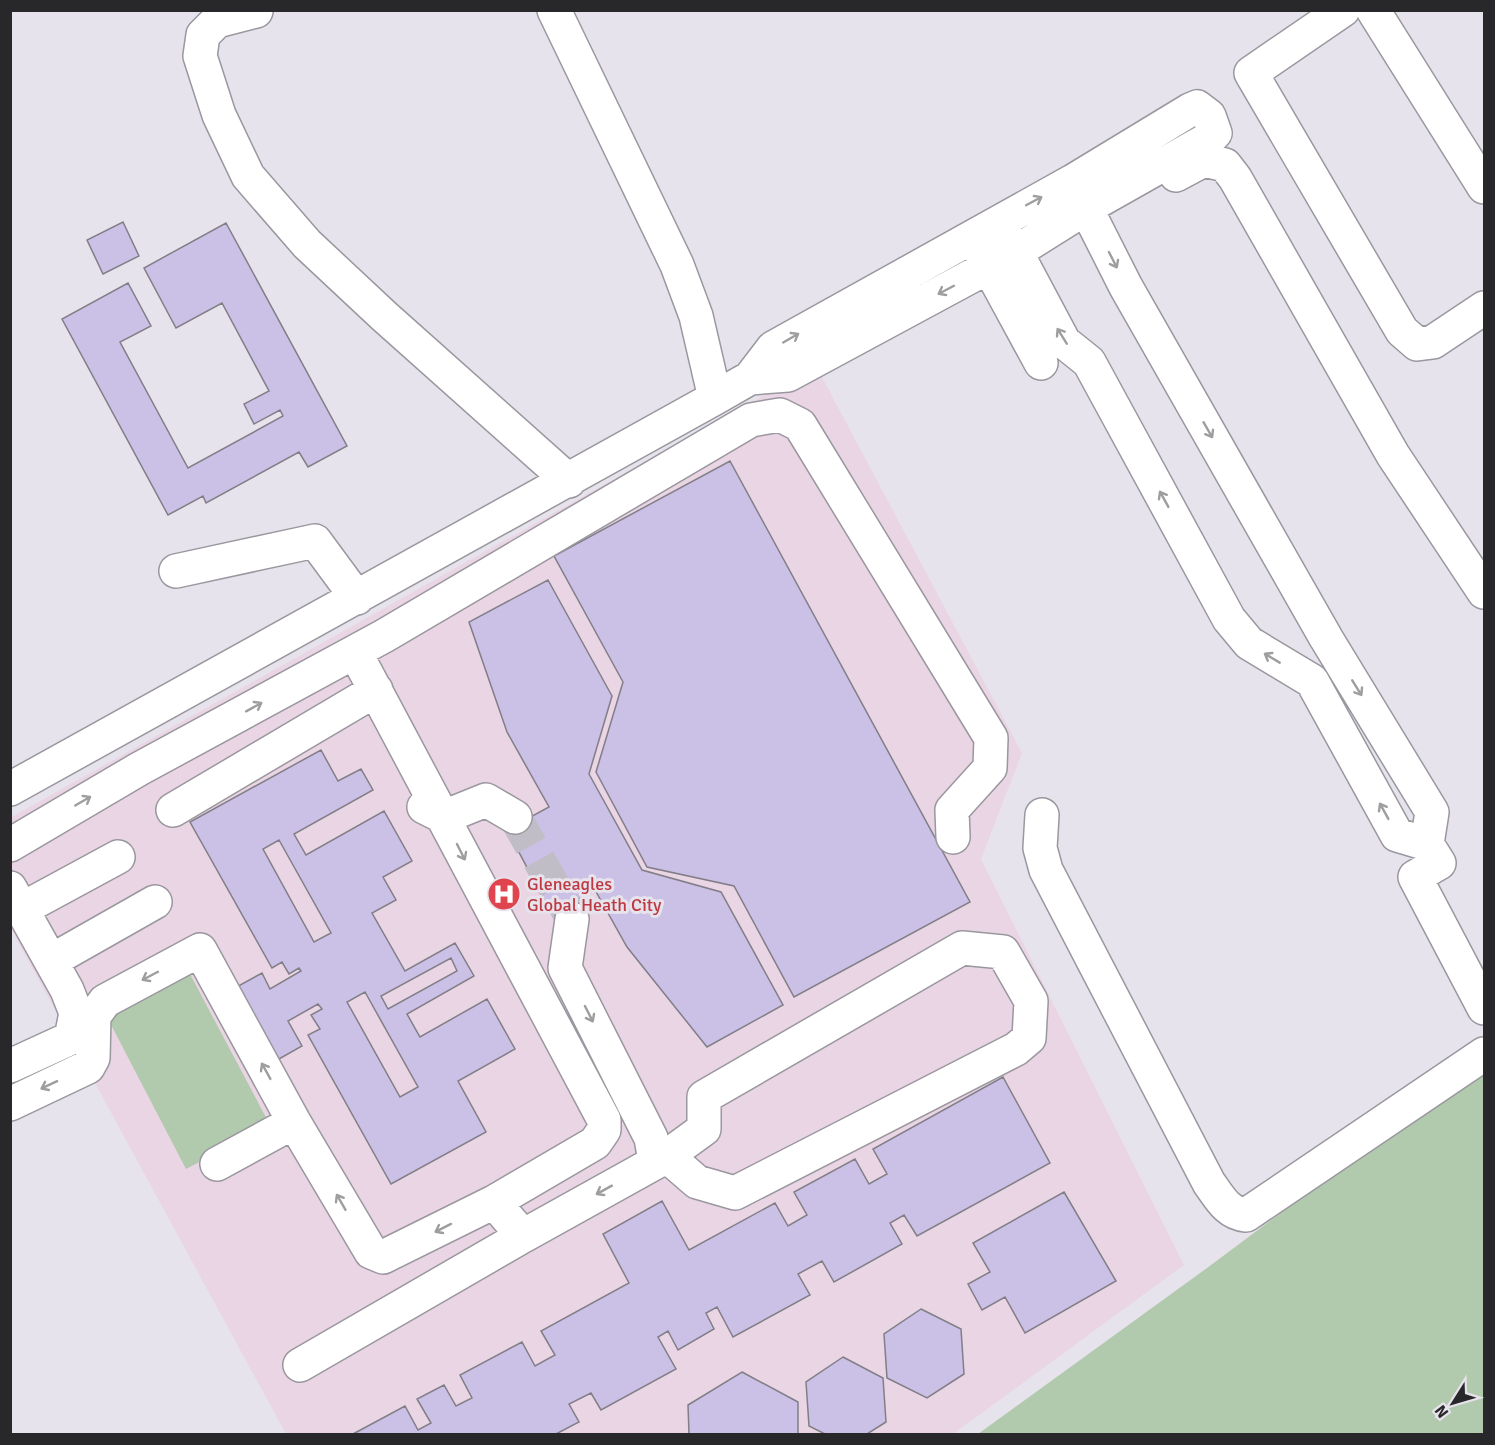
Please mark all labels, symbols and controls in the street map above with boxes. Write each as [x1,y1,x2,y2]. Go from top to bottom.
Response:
one-way arrow [1025,195,1042,207]
one-way arrow [1107,250,1119,268]
one-way arrow [938,284,955,296]
one-way arrow [1055,327,1068,344]
one-way arrow [782,332,799,344]
one-way arrow [1202,421,1214,438]
one-way arrow [1158,491,1169,509]
one-way arrow [1264,651,1281,663]
one-way arrow [1351,679,1363,696]
one-way arrow [245,701,262,713]
one-way arrow [74,795,91,807]
one-way arrow [1378,803,1389,821]
one-way arrow [456,842,467,860]
place label: Gleneagles Global Heath City [527,873,662,916]
hospital icon: Gleneagles Global Heath City [486,876,522,912]
one-way arrow [141,971,159,983]
one-way arrow [583,1004,595,1022]
one-way arrow [260,1063,272,1080]
one-way arrow [41,1080,59,1092]
one-way arrow [596,1185,614,1196]
one-way arrow [335,1194,347,1211]
one-way arrow [434,1223,452,1235]
north arrow [1423,1373,1483,1433]
text: N [1430,1401,1453,1422]

